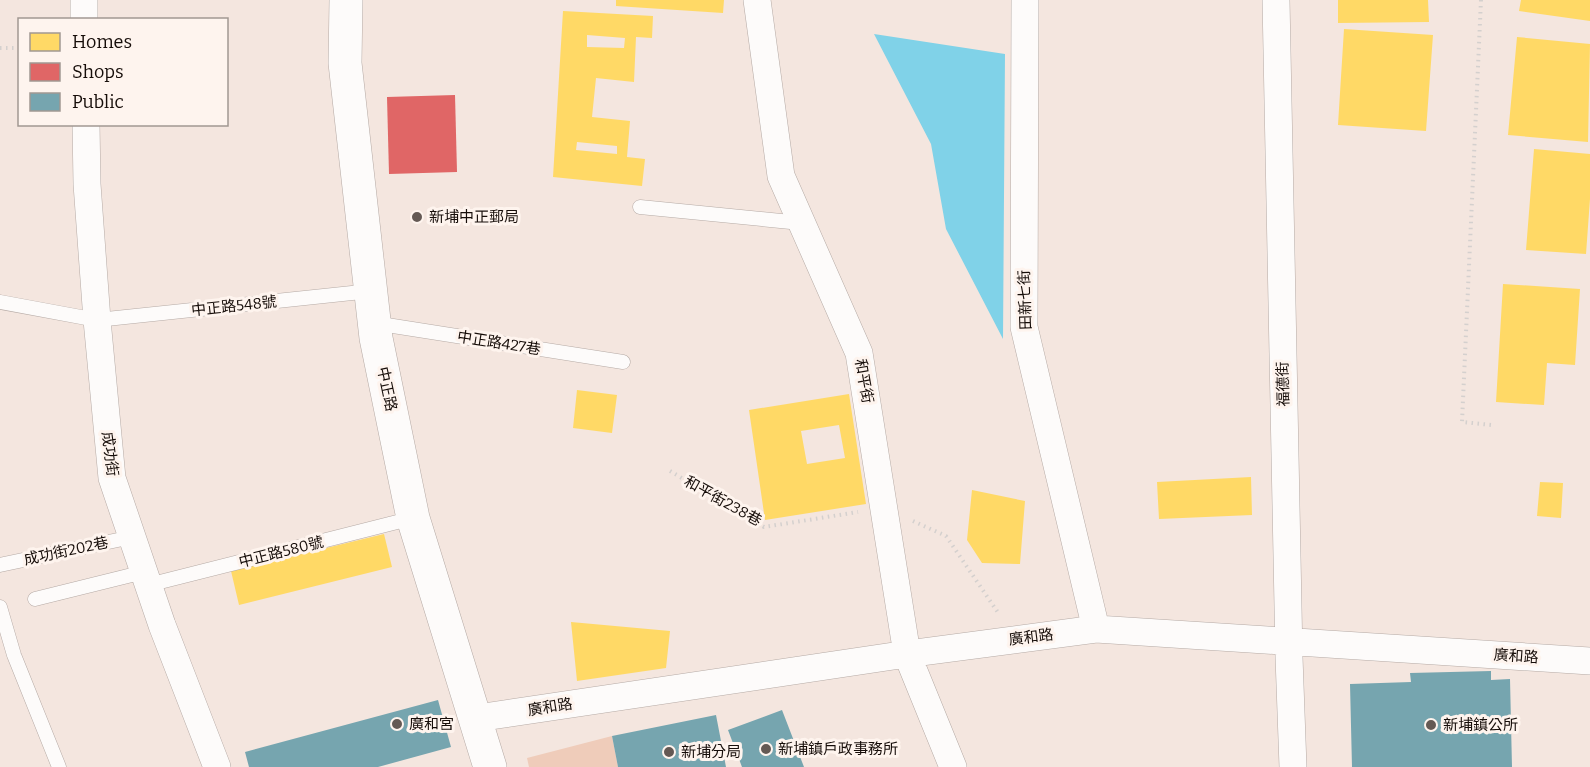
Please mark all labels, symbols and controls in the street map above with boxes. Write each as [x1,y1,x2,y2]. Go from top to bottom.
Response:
legend [18,18,228,126]
text: Homes [72,31,132,53]
text: Shops [72,61,124,83]
text: Public [72,91,124,113]
place label: 新埔中正郵局 [429,208,519,226]
marker: 新埔中正郵局 [410,210,424,224]
street label: 田新七街 [1015,270,1035,330]
street label: 中正路548號 [190,293,278,319]
street label: 中正路427巷 [456,328,542,358]
street label: 和平街 [851,357,877,405]
street label: 福德街 [1274,361,1292,407]
street label: 中正路 [374,365,400,413]
street label: 成功街 [98,431,122,477]
street label: 和平街238巷 [681,472,765,530]
street label: 成功街202巷 [22,533,110,569]
street label: 中正路580號 [237,533,325,571]
street label: 廣和路 [1008,625,1054,649]
street label: 廣和路 [1493,645,1539,667]
street label: 廣和路 [526,695,574,719]
place label: 廣和宮 [409,715,454,733]
place label: 新埔鎮公所 [1443,716,1518,734]
marker: 廣和宮 [390,717,404,731]
marker: 新埔鎮公所 [1424,718,1438,732]
place label: 新埔鎮戶政事務所 [778,740,898,758]
marker: 新埔鎮戶政事務所 [759,742,773,756]
place label: 新埔分局 [681,743,741,761]
marker: 新埔分局 [662,745,676,759]

